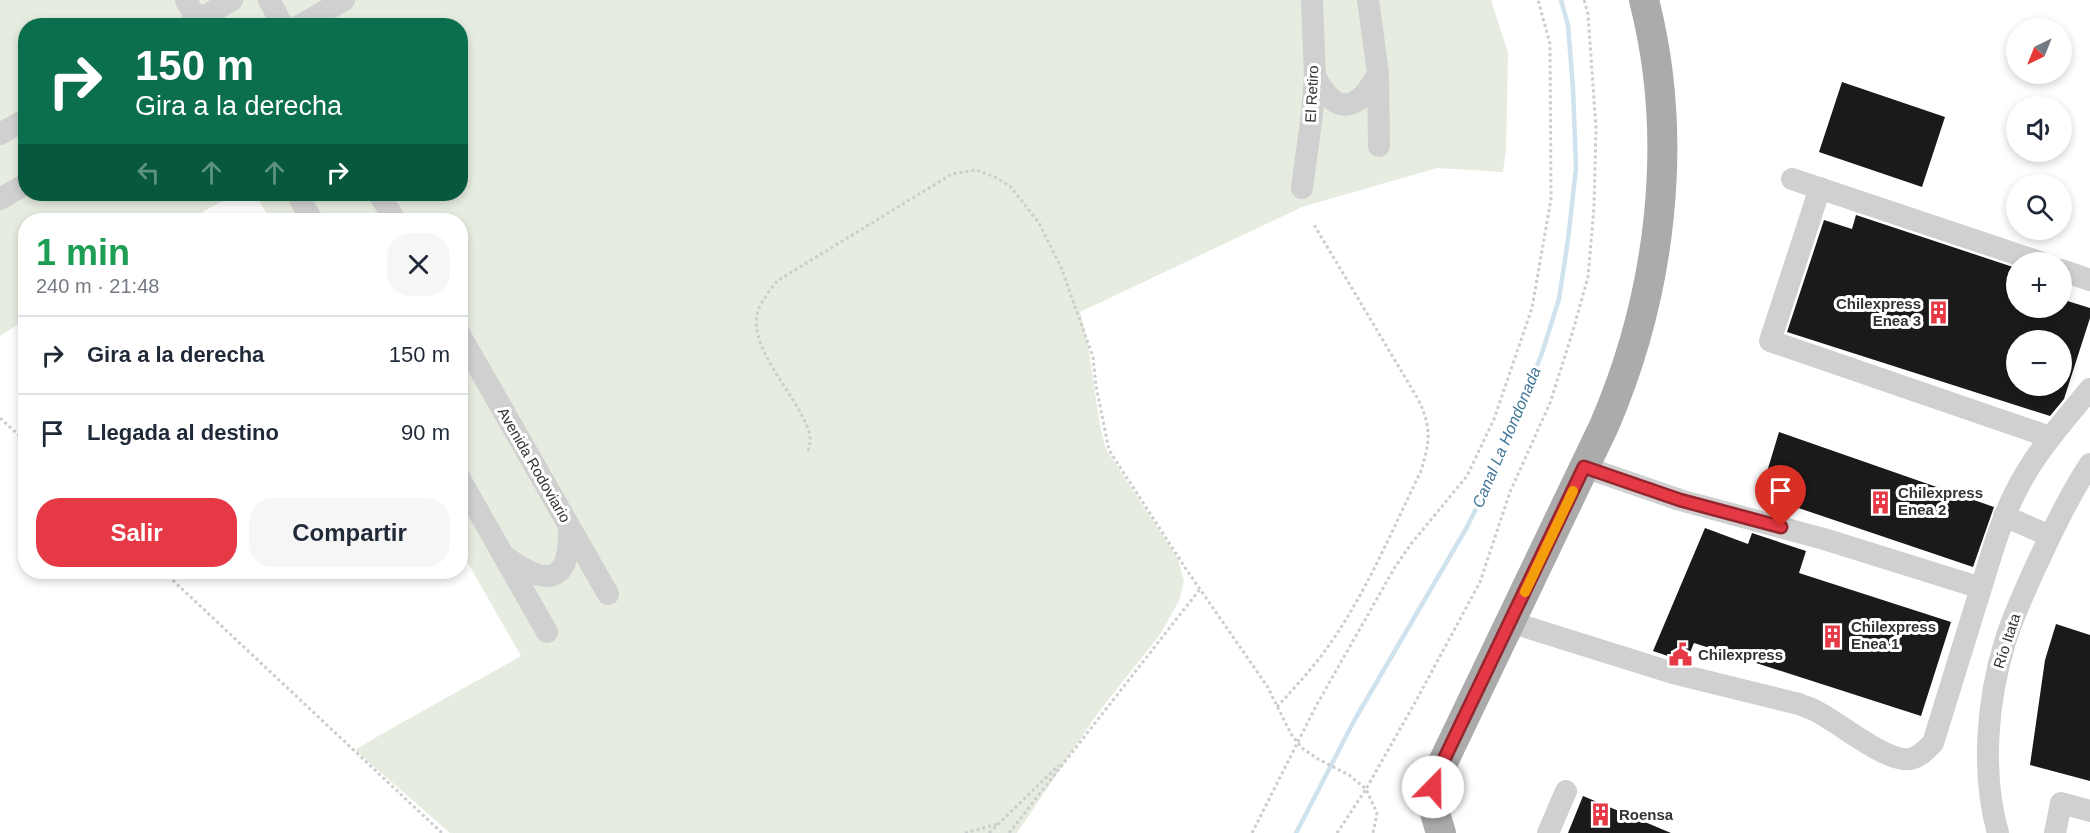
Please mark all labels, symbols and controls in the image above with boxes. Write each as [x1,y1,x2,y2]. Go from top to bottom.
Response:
north arrow [2006,18,2072,84]
map controls [2006,18,2072,396]
icon: right [36,42,114,120]
text: 150 m [135,42,254,89]
street label: El Retiro [1302,65,1321,123]
text: Gira a la derecha [135,91,342,121]
button: sound [2006,96,2072,162]
icon: left [132,156,165,189]
icon: ahead [195,156,228,189]
icon: ahead [258,156,291,189]
icon: right [321,156,354,189]
button: search [2006,174,2072,240]
text: 1 min [36,232,130,273]
button: close [387,233,450,296]
button: + [2006,252,2072,318]
text: 240 m · 21:48 [36,275,159,297]
place label: Chilexpress Enea 3 [1836,295,1921,329]
building icon: Chilexpress Enea 3 [1926,300,1952,326]
button: − [2006,330,2072,396]
icon: right [36,339,69,372]
text: Gira a la derecha [87,342,264,367]
text: 150 m [389,342,450,367]
water label: Canal La Hondonada [1469,364,1544,510]
street label: Avenida Rodoviario [495,404,574,525]
icon: arrive [36,417,69,450]
text: Llegada al destino [87,420,279,445]
text: 90 m [401,420,450,445]
pin [1755,465,1806,527]
icon: arrive [1764,474,1797,507]
place label: Chilexpress Enea 2 [1898,484,1983,518]
building icon: Chilexpress Enea 2 [1867,489,1893,515]
button: Salir [36,498,237,567]
button: Compartir [249,498,450,567]
street label: Río Itata [1990,611,2024,670]
place label: Chilexpress Enea 1 [1851,618,1936,652]
building icon: Chilexpress Enea 1 [1820,623,1846,649]
public building icon: Chilexpress [1667,642,1693,668]
place label: Chilexpress [1698,646,1783,663]
position arrow [1401,755,1465,819]
building icon: Roensa [1588,802,1614,828]
place label: Roensa [1619,806,1674,823]

